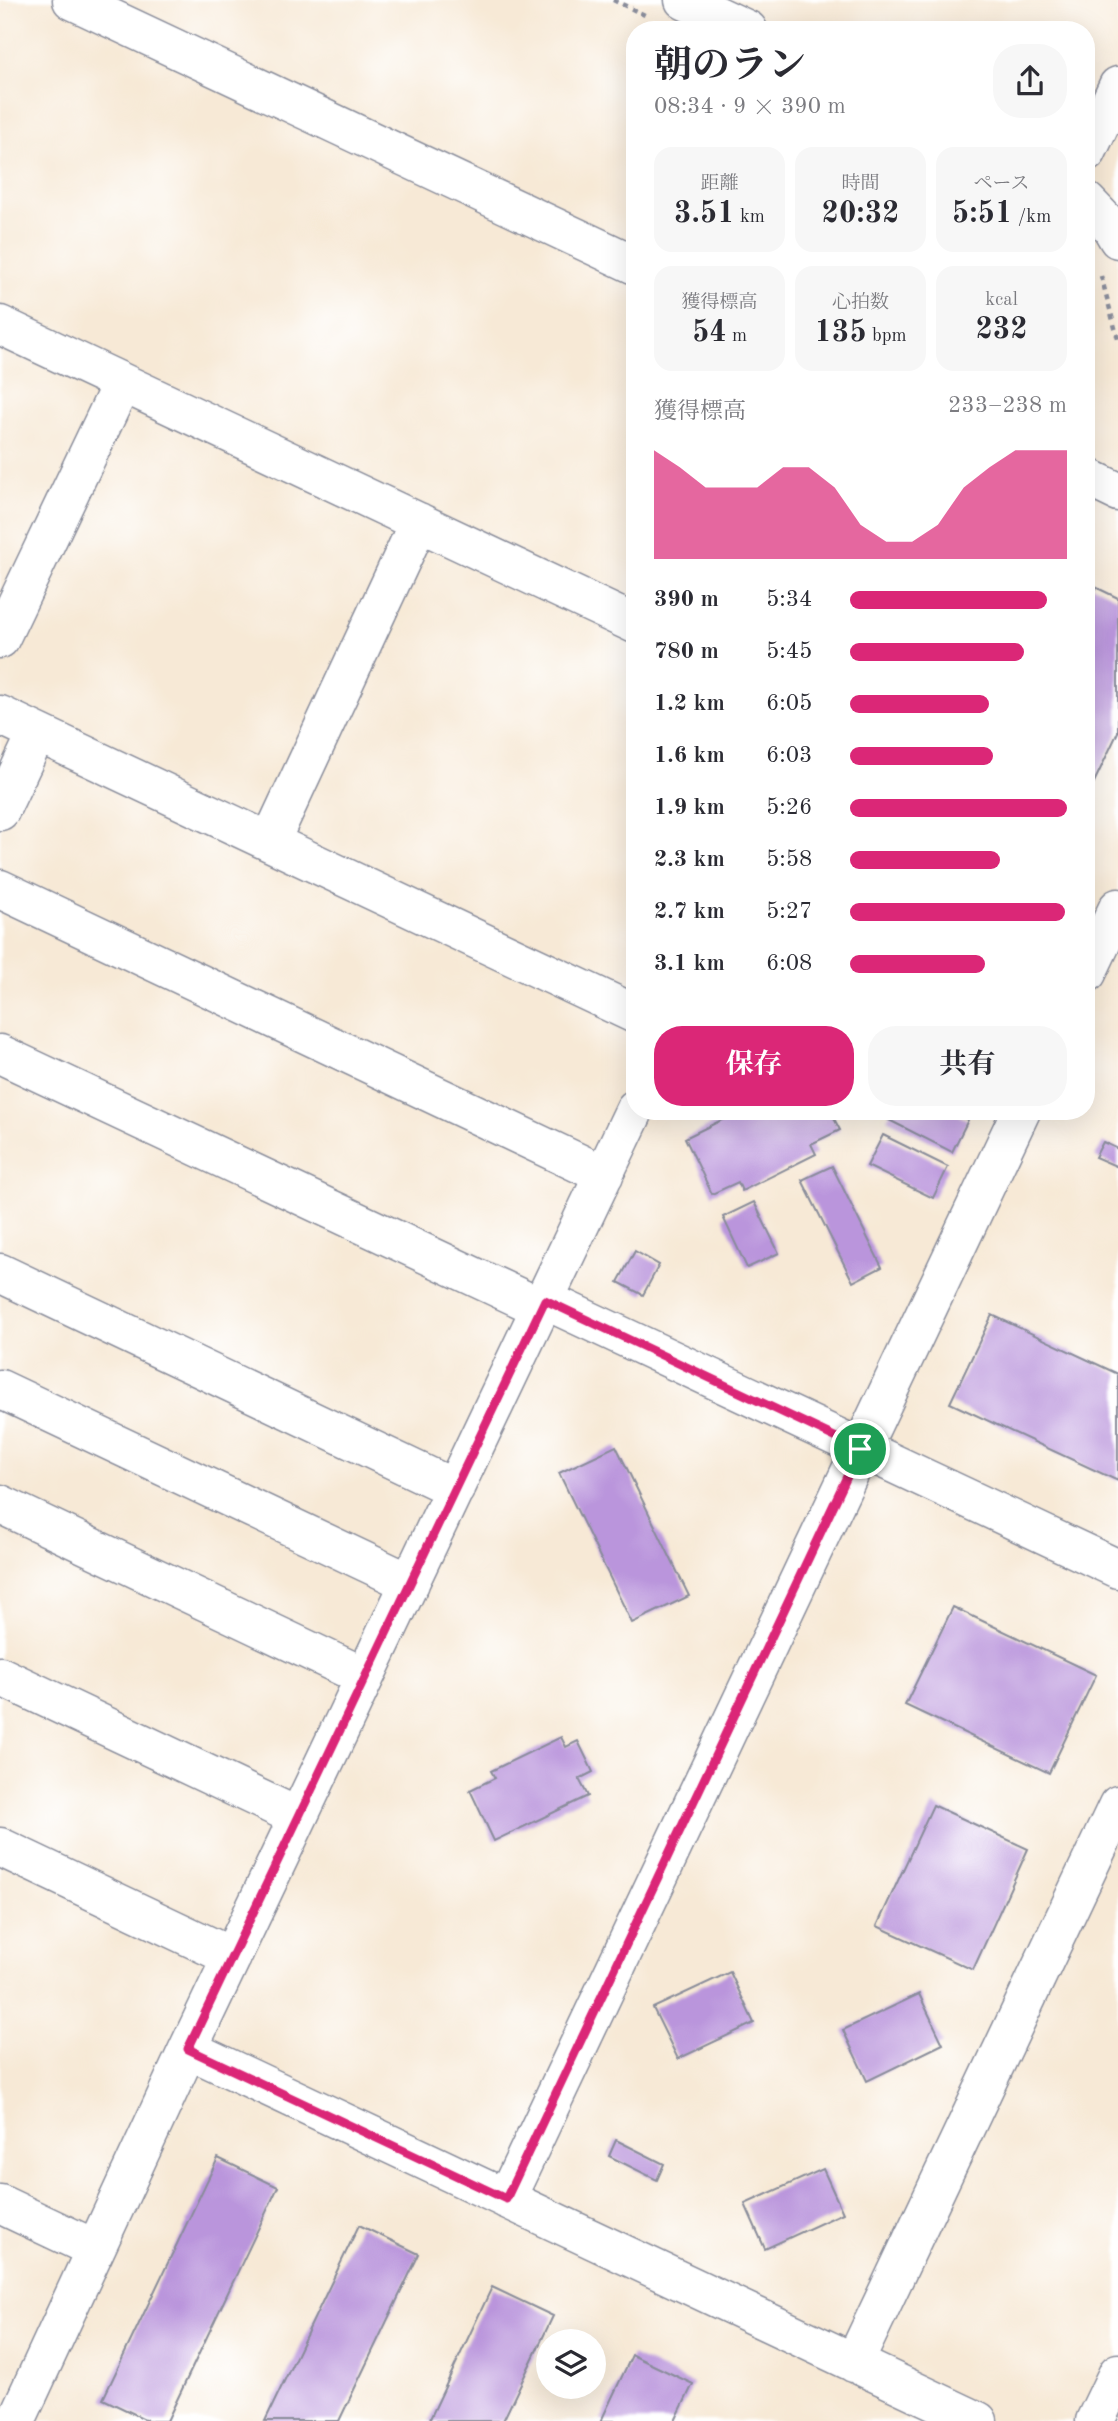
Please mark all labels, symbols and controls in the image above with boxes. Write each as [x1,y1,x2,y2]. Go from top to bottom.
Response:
button: share [993,44,1067,118]
text: 朝のラン [654,48,806,86]
text: 08:34 · 9 × 390 m [654,95,846,118]
text: 距離 [700,175,739,194]
text: 時間 [841,175,880,194]
text: ペース [973,175,1030,194]
text: 3.51 [674,199,735,229]
text: 20:32 [822,199,900,229]
text: 5:51 [952,199,1012,229]
text: km [735,208,765,227]
text: /km [1012,208,1051,227]
text: kcal [985,291,1018,310]
text: 獲得標高 [681,294,758,313]
text: 心拍数 [832,294,889,313]
text: 232 [975,315,1028,345]
text: 54 [692,318,727,348]
text: 135 [814,318,867,348]
text: m [727,327,747,346]
text: bpm [867,327,907,346]
text: 233–238 m [948,394,1067,417]
text: 獲得標高 [654,400,746,423]
text: 390 m [654,588,719,611]
text: 5:34 [766,588,812,611]
text: 780 m [654,640,719,663]
text: 5:45 [766,640,812,663]
text: 1.2 km [654,692,725,715]
text: 6:05 [766,692,812,715]
text: 1.6 km [654,744,725,767]
text: 6:03 [766,744,812,767]
text: 1.9 km [654,796,725,819]
text: 5:26 [766,796,812,819]
text: 2.3 km [654,848,725,871]
text: 5:58 [766,848,812,871]
text: 2.7 km [654,900,725,923]
text: 5:27 [766,900,812,923]
text: 3.1 km [654,952,725,975]
text: 6:08 [766,952,812,975]
button: 保存 [654,1026,854,1106]
button: 共有 [868,1026,1067,1106]
pin [830,1419,890,1479]
icon: arrive [841,1430,879,1468]
map controls [536,2329,606,2399]
button: layers [536,2329,606,2399]

